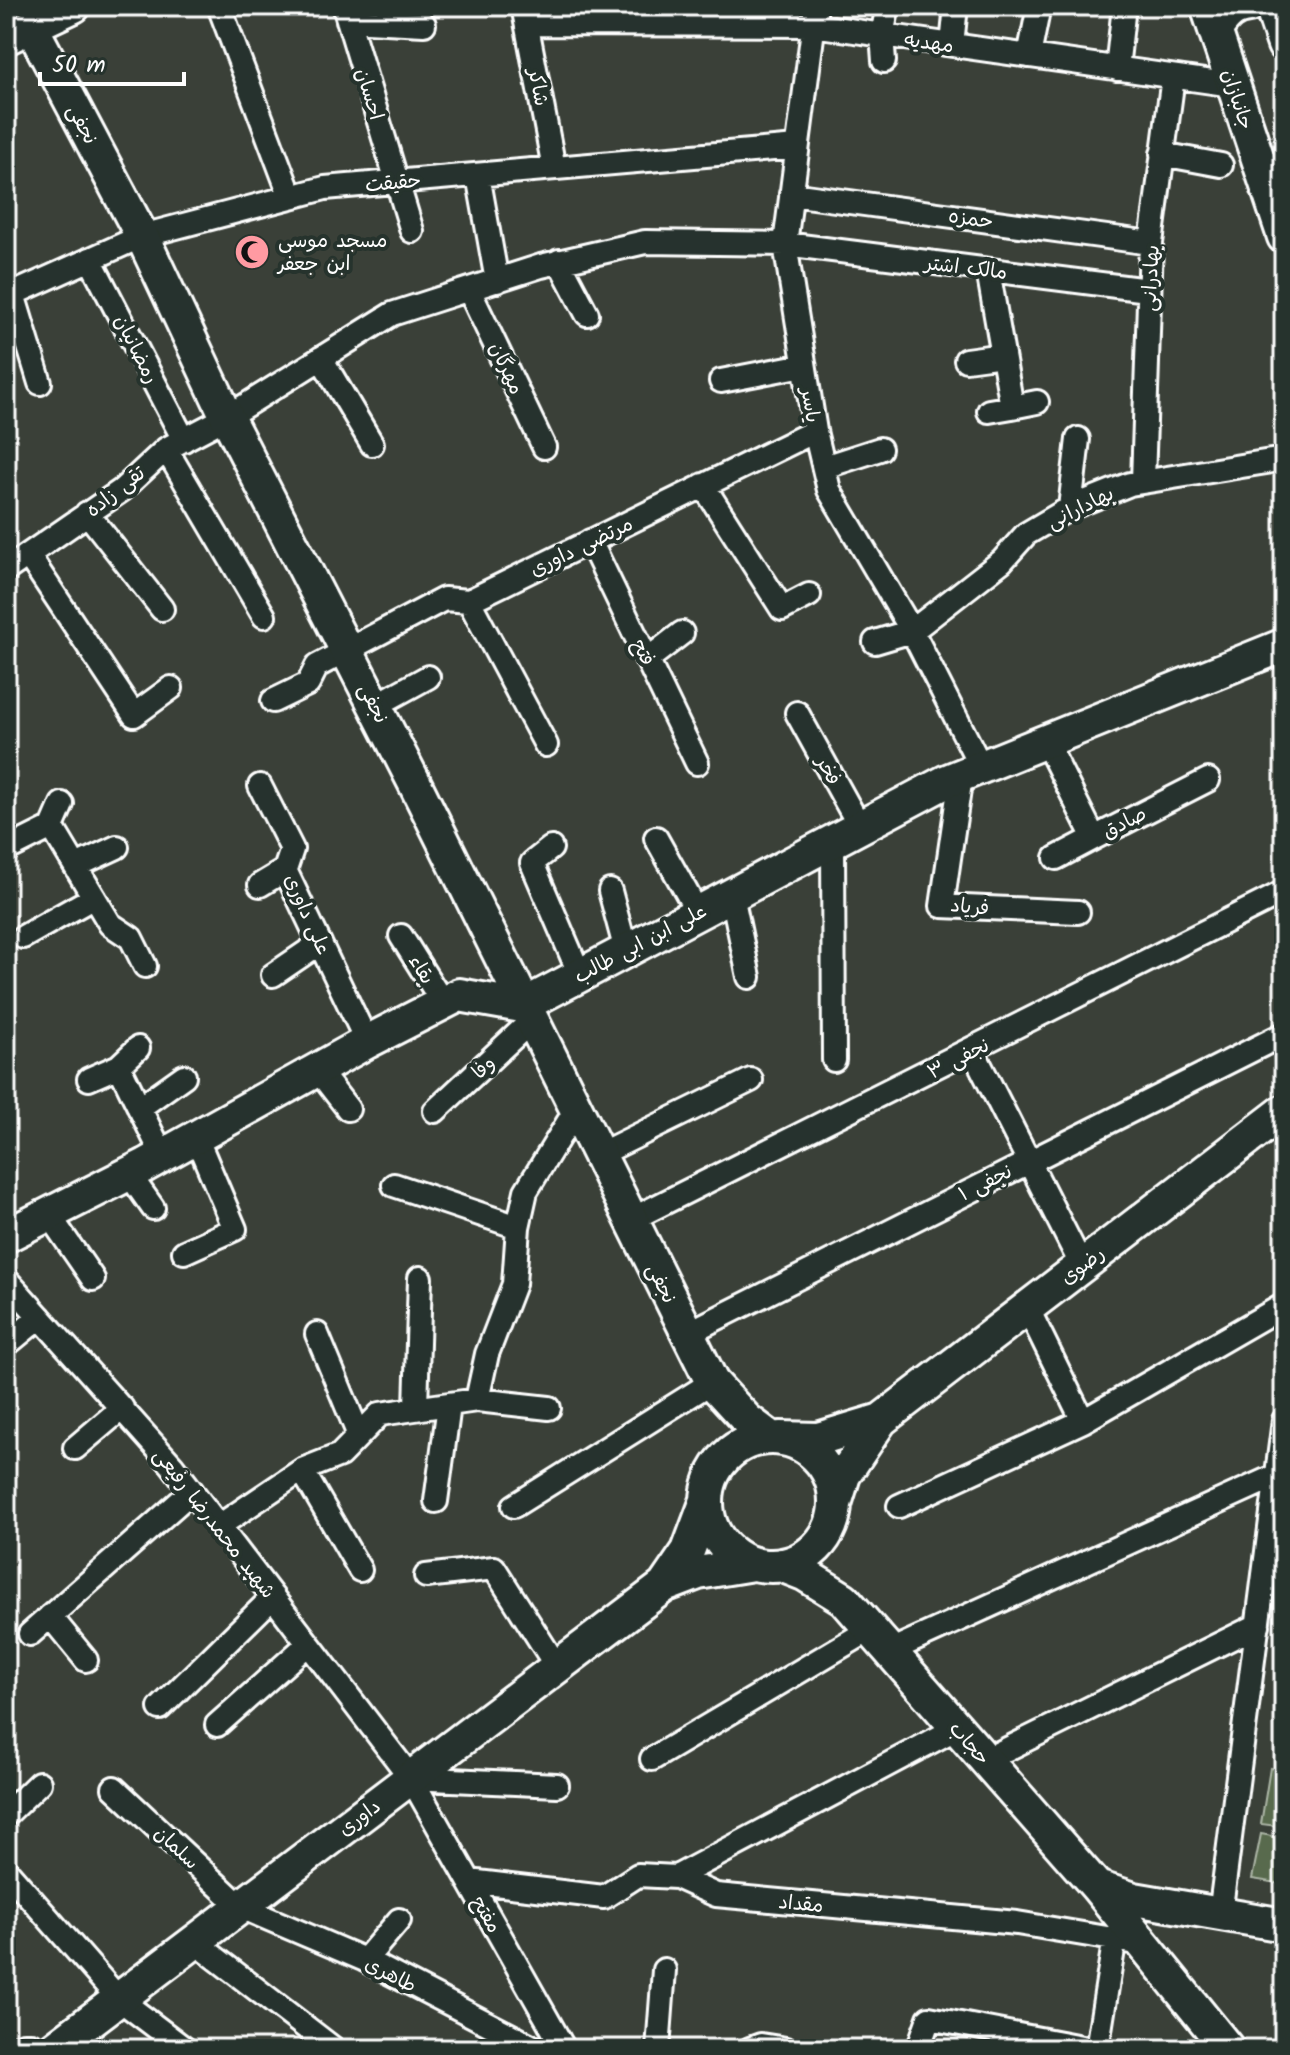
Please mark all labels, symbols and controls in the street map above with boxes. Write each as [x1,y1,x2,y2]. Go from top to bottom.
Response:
street label: مهدیه [902,25,956,63]
scale bar [40,36,184,86]
text: 50 m [52,46,106,85]
street label: شاکر [517,64,556,109]
street label: احسان [345,65,391,124]
street label: جانبازان [1211,65,1261,134]
street label: نجفی [57,99,105,151]
street label: حقیقت [364,166,422,202]
street label: حمزه [946,201,995,239]
place label: مسجد موسی ابن جعفر [276,226,387,281]
mosque icon: مسجد موسی ابن جعفر [233,233,271,271]
street label: بهادرانی [1134,244,1170,312]
street label: مالک اشتر [921,248,1009,290]
street label: رمضانیان [104,310,166,390]
street label: مهرگان [479,337,531,400]
street label: یاسر [790,384,828,425]
street label: تقی زاده [79,459,153,526]
street label: بهادارانی [1042,479,1120,539]
street label: مرتضی داوری [525,509,639,587]
street label: فتح [622,634,662,672]
street label: نجفی [349,678,396,730]
street label: فخر [805,748,848,792]
street label: صادق [1097,799,1153,849]
street label: علی داوری [274,869,338,960]
street label: فریاد [949,890,991,926]
street label: علی ابن ابی طالب [569,896,713,993]
street label: بقاء [399,949,442,992]
street label: نجفی ۳ [922,1031,996,1089]
street label: وفا [465,1049,504,1088]
street label: نجفی ۱ [953,1157,1019,1211]
street label: رضوی [1054,1239,1112,1294]
street label: نجفی [637,1258,684,1310]
street label: شهید محمدرضا رفیعی [144,1442,283,1607]
street label: حجاب [940,1715,997,1774]
street label: داوری [332,1792,388,1845]
street label: سلمان [145,1819,206,1878]
street label: مقداد [777,1887,825,1923]
street label: مفتح [462,1890,509,1940]
street label: طاهری [358,1949,422,2002]

